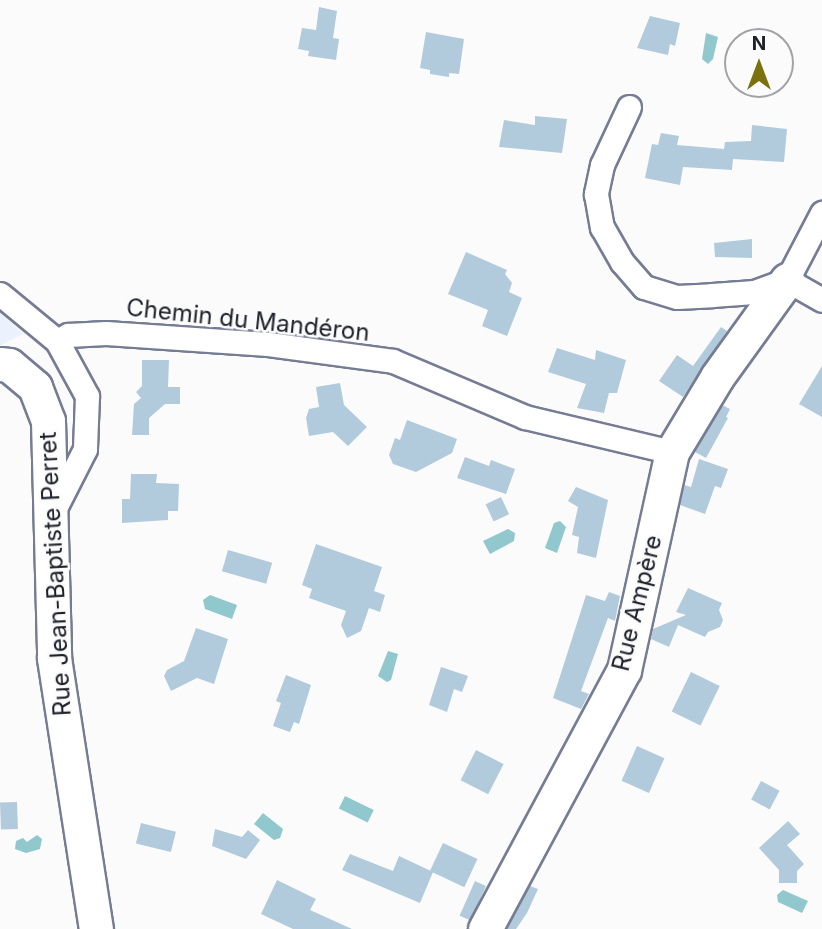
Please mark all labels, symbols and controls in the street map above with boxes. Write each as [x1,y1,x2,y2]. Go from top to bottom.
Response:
north arrow [724,28,794,98]
text: N [752,32,766,55]
street label: Chemin du Mandéron [125,293,371,347]
street label: Rue Jean-Baptiste Perret [33,431,77,717]
street label: Rue Ampère [606,532,668,674]

